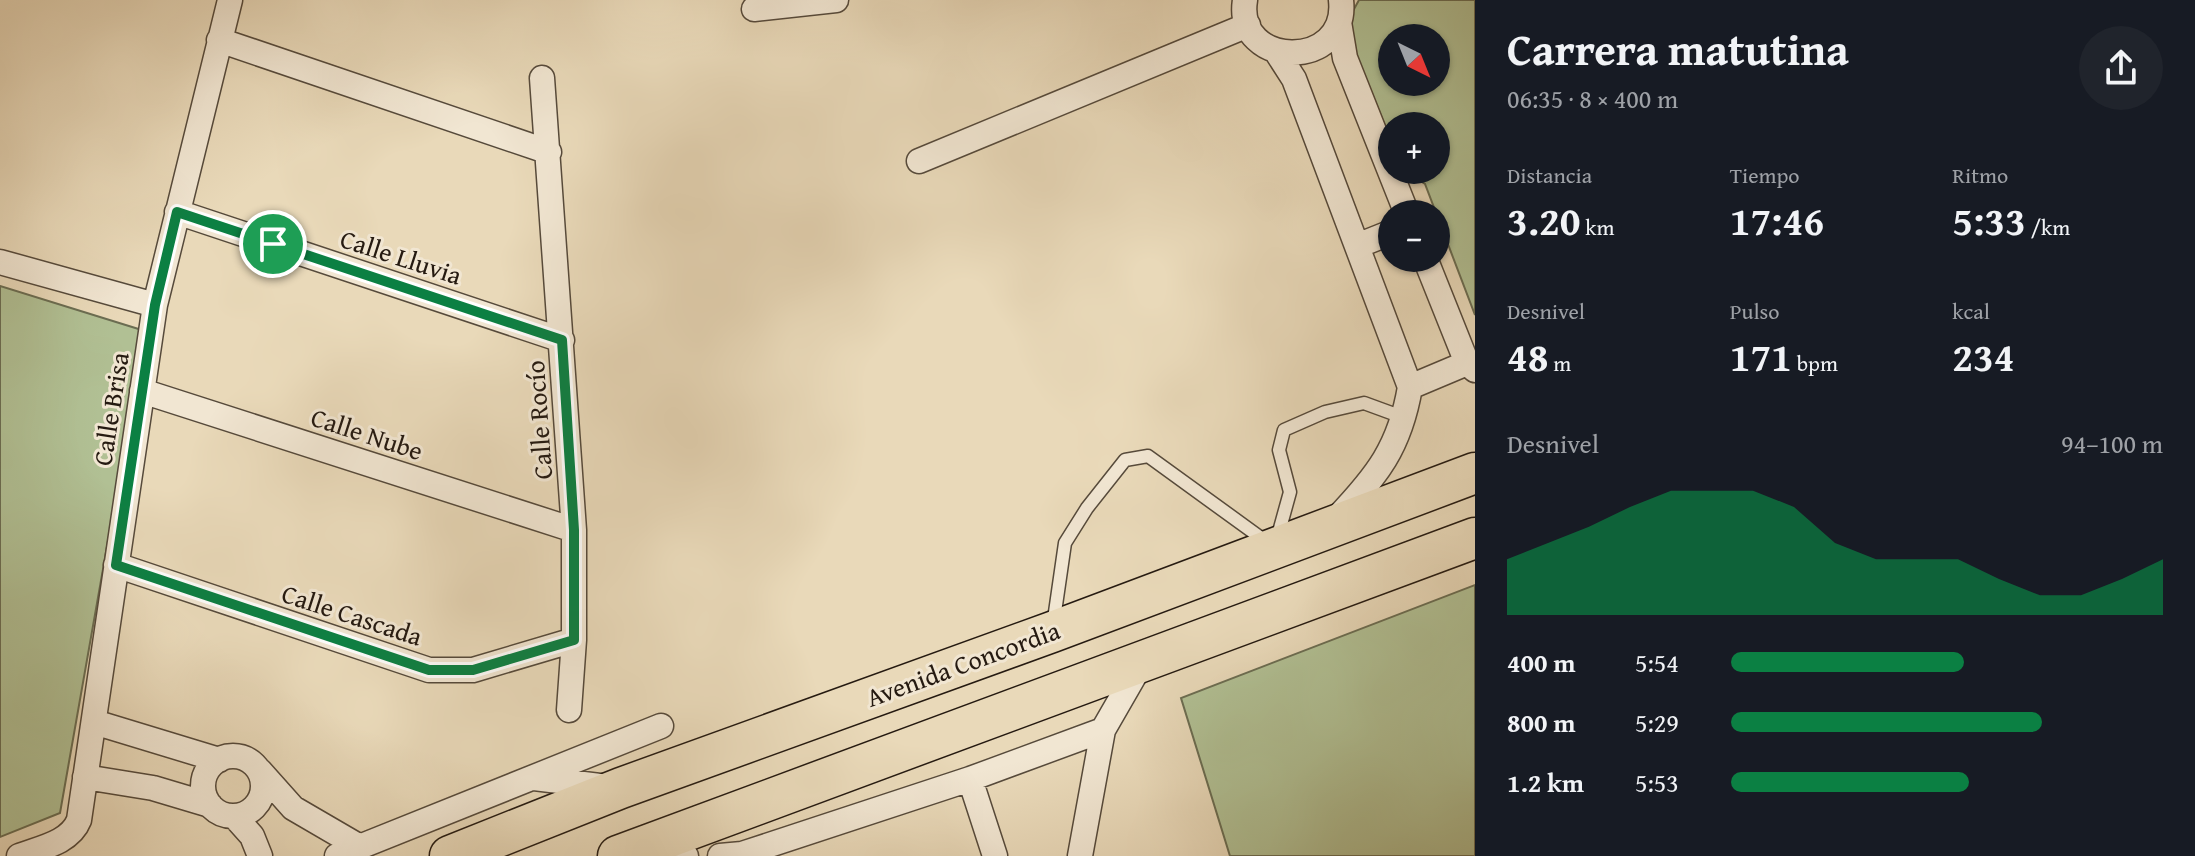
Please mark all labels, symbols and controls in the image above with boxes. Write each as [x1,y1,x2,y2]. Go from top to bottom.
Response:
text: Carrera matutina [1507,17,1849,81]
north arrow [1378,24,1450,96]
map controls [1378,24,1450,272]
button: share [2079,26,2163,110]
text: 06:35 · 8 × 400 m [1507,79,1678,118]
button: + [1378,112,1450,184]
text: Distancia [1507,159,1592,191]
text: Tiempo [1730,159,1800,191]
text: Ritmo [1952,159,2008,191]
text: 3.20 [1507,191,1580,250]
text: 17:46 [1730,191,1824,250]
text: 5:33 [1952,191,2026,250]
button: − [1378,200,1450,272]
pin [239,210,307,278]
text: km [1580,211,1614,243]
text: /km [2026,211,2070,243]
street label: Calle Lluvia [335,219,468,295]
icon: arrive [251,222,295,266]
text: Desnivel [1507,295,1585,327]
text: Pulso [1730,295,1780,327]
text: kcal [1952,295,1990,327]
text: 48 [1507,327,1548,386]
text: 171 [1730,327,1792,386]
text: 234 [1952,327,2015,386]
text: m [1548,347,1571,379]
text: bpm [1792,347,1838,379]
street label: Calle Brisa [82,349,139,468]
street label: Calle Rocío [515,359,562,481]
street label: Calle Nube [306,397,428,470]
text: Desnivel [1507,424,1599,463]
text: 94–100 m [2061,424,2163,463]
street label: Calle Cascada [277,573,428,656]
street label: Avenida Concordia [861,610,1066,717]
text: 400 m [1507,643,1575,682]
text: 5:54 [1635,643,1679,682]
text: 800 m [1507,703,1575,742]
text: 5:29 [1635,703,1679,742]
text: 1.2 km [1507,763,1584,802]
text: 5:53 [1635,763,1679,802]

